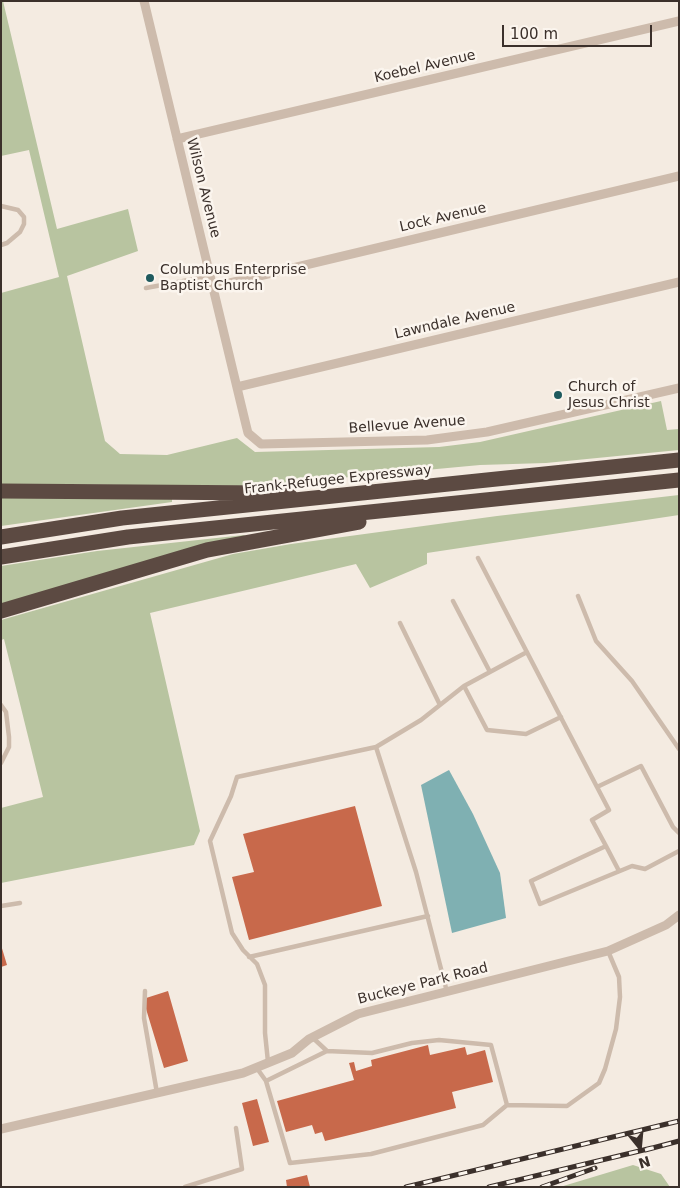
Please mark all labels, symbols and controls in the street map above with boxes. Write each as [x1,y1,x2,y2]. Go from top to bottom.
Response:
scale bar [505,15,655,47]
text: 100 m [510,25,558,43]
street label: Koebel Avenue [373,47,477,87]
street label: Wilson Avenue [182,136,224,240]
street label: Lock Avenue [398,200,488,236]
place label: Columbus Enterprise Baptist Church [160,262,306,294]
marker: Columbus Enterprise Baptist Church [144,272,156,284]
street label: Lawndale Avenue [393,299,517,343]
place label: Church of Jesus Christ [568,379,650,412]
marker: Church of Jesus Christ [552,389,564,401]
street label: Bellevue Avenue [348,413,466,437]
street label: Frank-Refugee Expressway [243,462,433,498]
street label: Buckeye Park Road [356,960,490,1008]
north arrow [615,1123,665,1173]
text: N [636,1153,652,1172]

